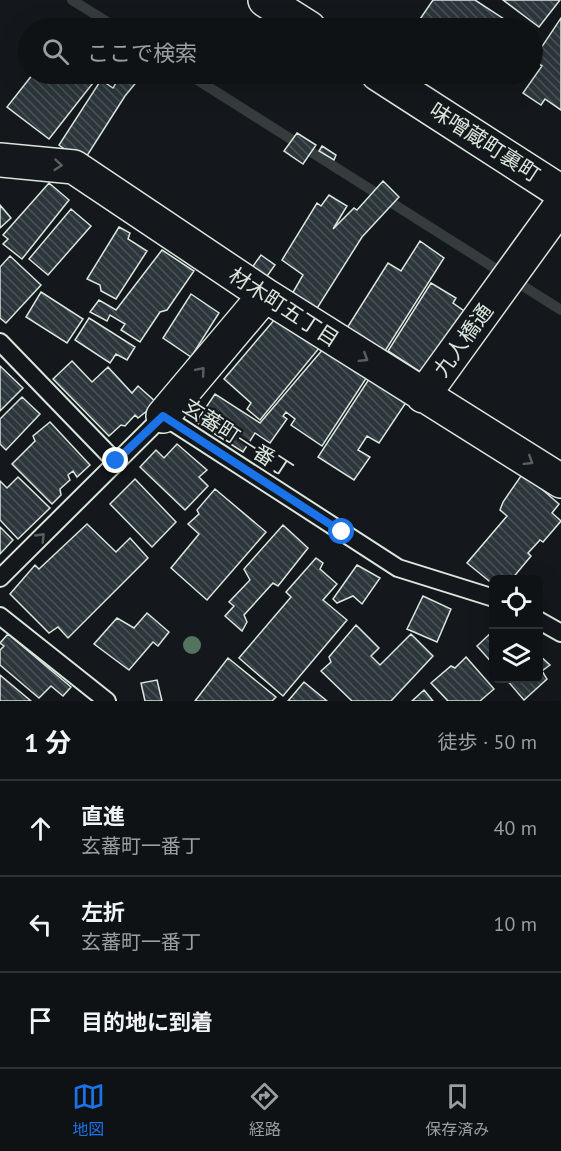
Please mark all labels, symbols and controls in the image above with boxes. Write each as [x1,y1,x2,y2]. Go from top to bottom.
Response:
search box [18,18,543,84]
icon: search [39,35,72,68]
text: ここで検索 [87,39,197,67]
street label: 味噌蔵町裏町 [425,96,545,188]
one-way arrow [54,158,63,171]
street label: 材木町五丁目 [224,261,344,353]
street label: 九人橋通 [427,298,499,382]
one-way arrow [357,351,368,362]
one-way arrow [193,367,204,378]
street label: 玄蕃町一番丁 [178,392,298,484]
route end [102,447,128,473]
one-way arrow [523,454,533,466]
route start [328,518,354,544]
one-way arrow [34,533,45,543]
map controls [489,575,543,683]
button: locate [489,575,543,629]
button: layers [489,629,543,683]
text: 1 分 [24,726,71,759]
text: 徒歩 · 50 m [438,729,537,755]
text: 直進 [81,802,125,830]
icon: ahead [24,812,57,845]
text: 40 m [494,815,537,841]
text: 玄蕃町一番丁 [81,833,201,859]
text: 左折 [81,898,125,926]
icon: left [24,908,57,941]
text: 10 m [494,911,537,937]
text: 玄蕃町一番丁 [81,929,201,955]
icon: arrive [24,1004,57,1037]
text: 目的地に到着 [81,1008,213,1036]
tab: 地図 [72,1080,105,1140]
tab: 経路 [248,1080,281,1140]
tab: 保存済み [425,1080,489,1140]

